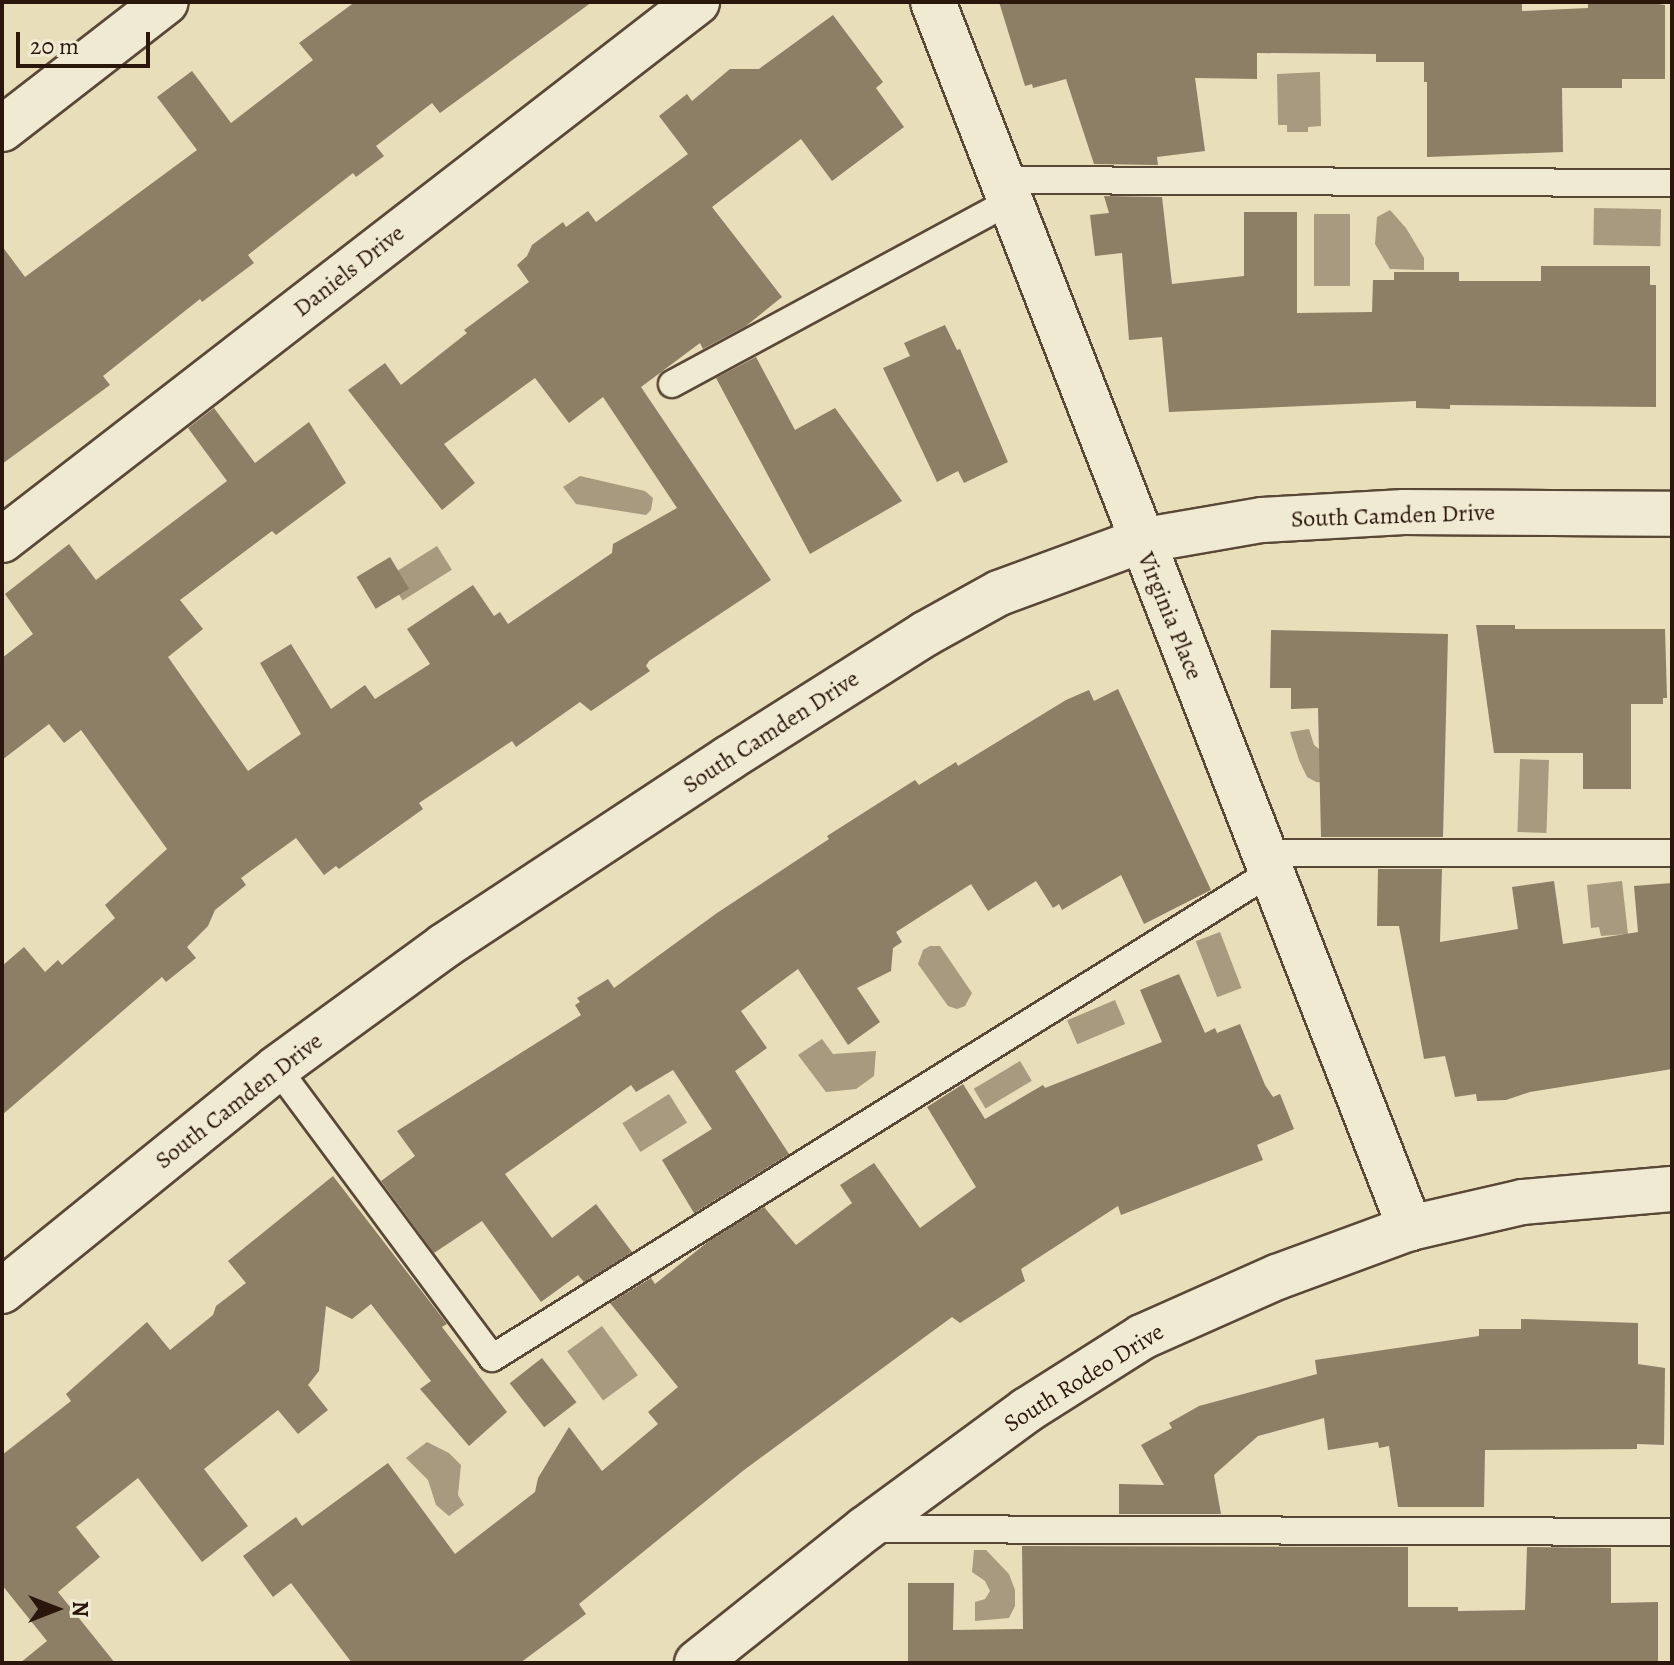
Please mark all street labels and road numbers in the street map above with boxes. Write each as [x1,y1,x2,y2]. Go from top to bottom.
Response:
street label: Daniels Drive [288,219,410,323]
street label: South Camden Drive [1290,498,1496,534]
street label: Virginia Place [1131,548,1209,684]
street label: South Camden Drive [678,664,864,800]
street label: South Camden Drive [150,1027,328,1175]
street label: South Rodeo Drive [999,1317,1169,1439]

